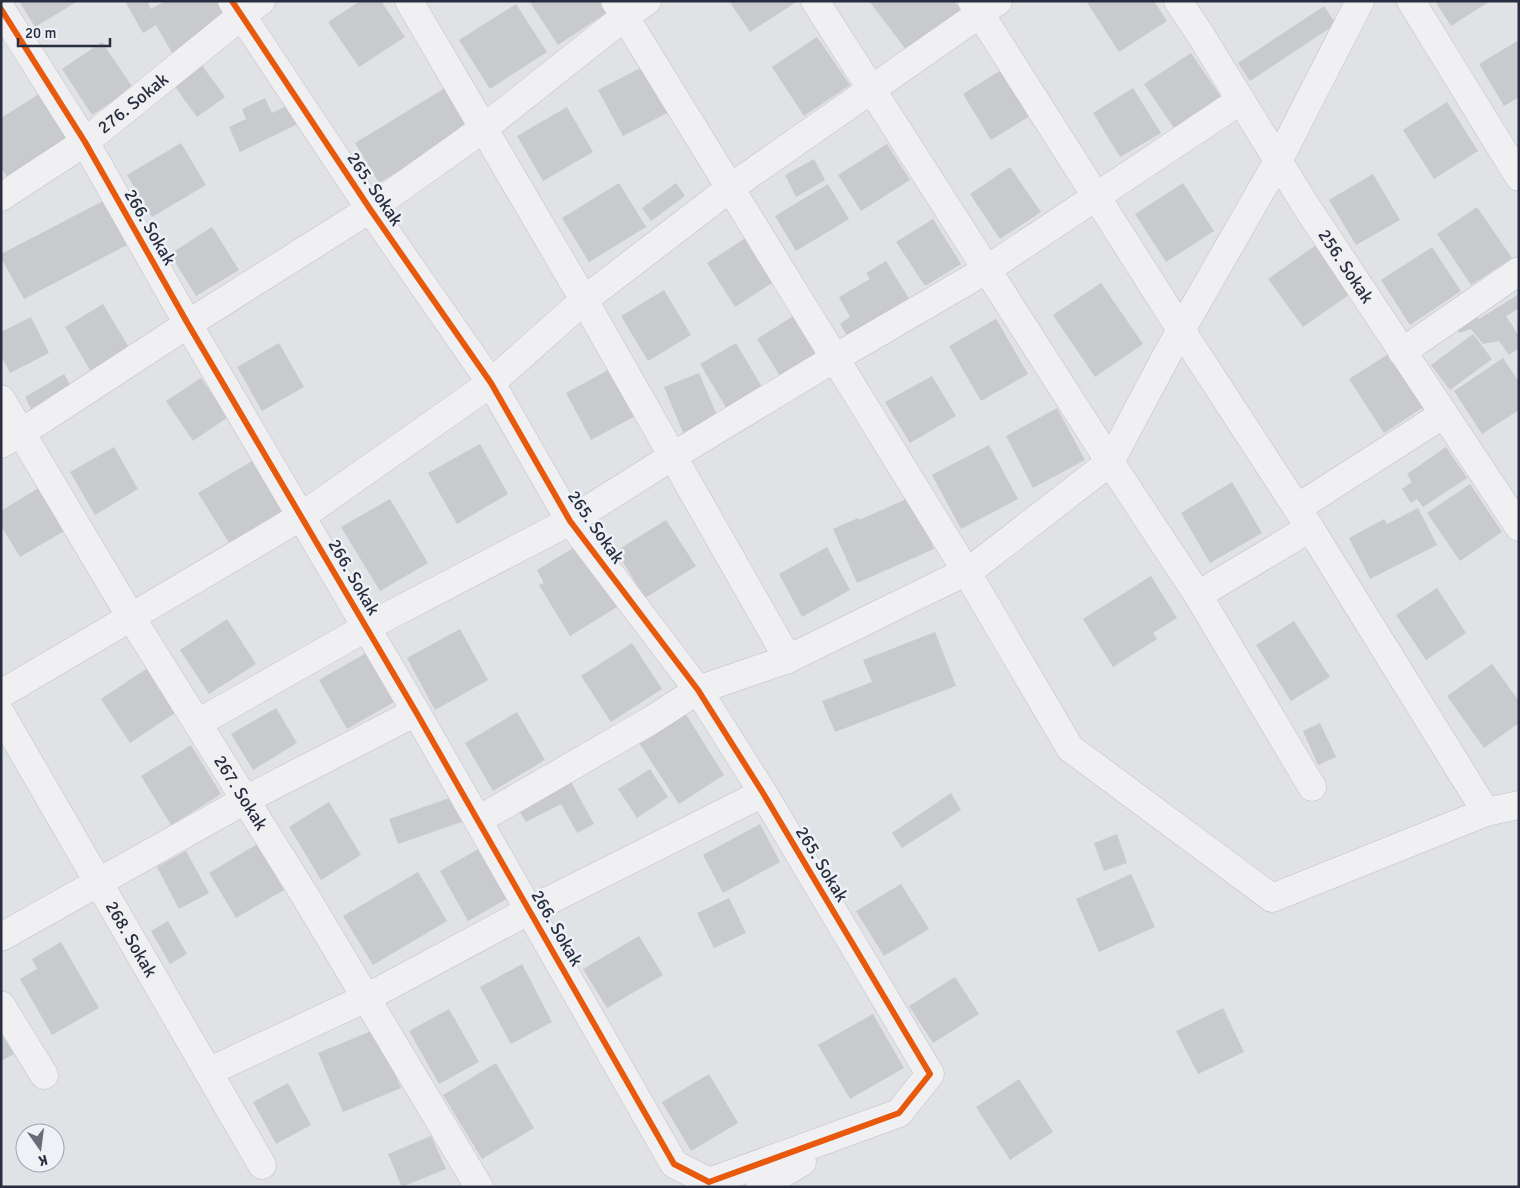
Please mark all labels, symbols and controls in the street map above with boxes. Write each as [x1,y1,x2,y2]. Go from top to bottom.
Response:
scale bar [18,15,110,47]
text: 20 m [25,24,56,42]
street label: 276. Sokak [93,68,173,138]
street label: 265. Sokak [342,148,408,230]
street label: 266. Sokak [119,185,181,269]
street label: 256. Sokak [1313,225,1378,308]
street label: 265. Sokak [563,486,629,568]
street label: 266. Sokak [323,535,385,619]
street label: 267. Sokak [209,751,272,834]
street label: 265. Sokak [791,822,853,906]
street label: 266. Sokak [526,886,588,970]
street label: 268. Sokak [101,897,162,981]
north arrow [15,1123,65,1173]
text: K [36,1151,49,1170]

